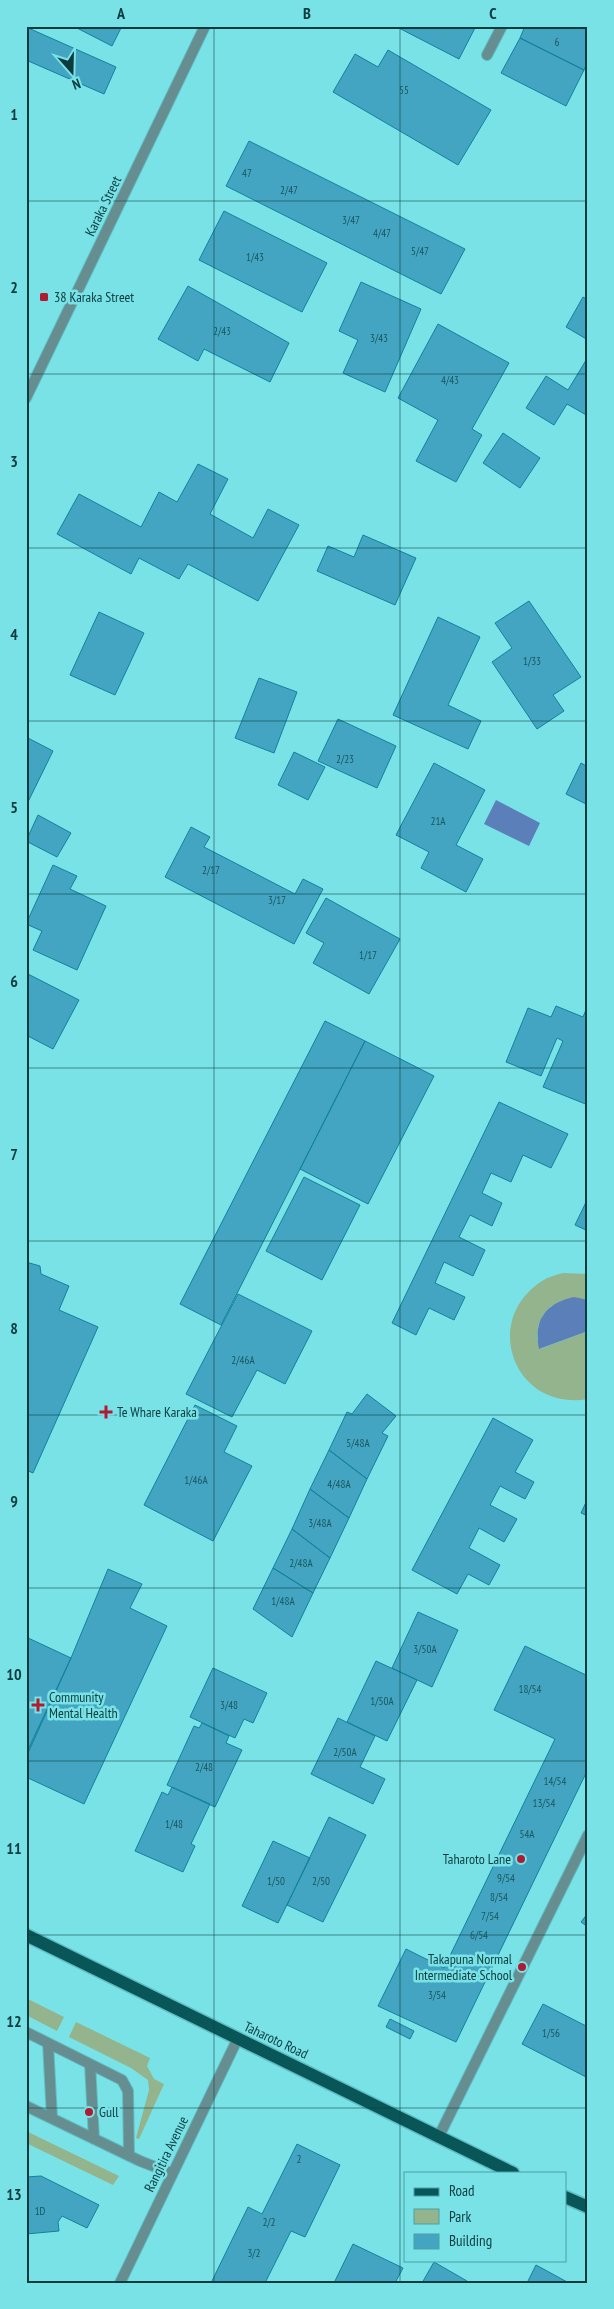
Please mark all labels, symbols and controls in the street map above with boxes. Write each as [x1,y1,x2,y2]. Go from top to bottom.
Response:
text: A [116,3,126,23]
text: B [303,3,311,23]
text: C [489,3,497,23]
house number: 6 [555,35,560,49]
north arrow [48,48,98,98]
text: N [70,74,83,94]
house number: 55 [399,83,409,97]
text: 1 [10,104,18,124]
house number: 47 [242,166,252,180]
street label: Karaka Street [81,173,125,239]
house number: 2/47 [280,183,298,197]
house number: 3/47 [342,213,360,227]
house number: 4/47 [373,226,391,240]
house number: 5/47 [411,244,429,258]
house number: 1/43 [246,250,264,264]
text: 2 [10,277,18,297]
place label: 38 Karaka Street [54,288,134,306]
marker: 38 Karaka Street [38,291,50,303]
house number: 2/43 [213,324,231,338]
house number: 3/43 [370,331,388,345]
house number: 4/43 [441,373,459,387]
text: 3 [10,451,18,471]
text: 4 [10,624,18,644]
house number: 1/33 [523,654,541,668]
house number: 2/23 [336,752,354,766]
text: 5 [10,797,18,817]
house number: 21A [430,814,446,828]
house number: 2/17 [202,863,220,877]
house number: 3/17 [268,893,286,907]
house number: 1/17 [359,948,377,962]
text: 6 [10,971,18,991]
text: 7 [10,1144,18,1164]
text: 8 [10,1318,18,1338]
house number: 2/46A [231,1353,255,1367]
place label: Te Whare Karaka [117,1403,197,1421]
marker: Te Whare Karaka [99,1405,113,1419]
house number: 5/48A [346,1436,370,1450]
house number: 1/46A [184,1473,208,1487]
house number: 4/48A [327,1477,351,1491]
text: 9 [10,1491,18,1511]
house number: 3/48A [308,1516,332,1530]
house number: 2/48A [289,1556,313,1570]
house number: 1/48A [271,1594,295,1608]
house number: 3/50A [413,1642,437,1656]
text: 10 [6,1664,22,1684]
house number: 18/54 [518,1682,542,1696]
place label: Community Mental Health [49,1688,118,1722]
house number: 1/50A [370,1694,394,1708]
marker: Community Mental Health [31,1698,45,1712]
house number: 3/48 [220,1698,238,1712]
house number: 2/50A [333,1745,357,1759]
house number: 2/48 [195,1760,213,1774]
house number: 14/54 [543,1774,567,1788]
house number: 13/54 [532,1796,556,1810]
house number: 1/48 [165,1817,183,1831]
house number: 54A [519,1827,535,1841]
text: 11 [6,1838,22,1858]
place label: Taharoto Lane [443,1850,511,1868]
marker: Taharoto Lane [515,1853,527,1865]
house number: 9/54 [497,1871,515,1885]
house number: 1/50 [267,1874,285,1888]
house number: 2/50 [312,1874,330,1888]
house number: 8/54 [490,1890,508,1904]
house number: 7/54 [481,1909,499,1923]
house number: 6/54 [470,1928,488,1942]
place label: Takapuna Normal Intermediate School [415,1950,513,1984]
marker: Takapuna Normal Intermediate School [516,1961,528,1973]
house number: 3/54 [428,1988,446,2002]
text: 12 [6,2011,22,2031]
street label: Taharoto Road [241,2017,311,2063]
house number: 1/56 [542,2026,560,2040]
place label: Gull [99,2103,119,2121]
marker: Gull [83,2106,95,2118]
street label: Rangitira Avenue [140,2113,192,2195]
house number: 2 [297,2152,302,2166]
legend [404,2172,566,2262]
text: Road [449,2181,475,2200]
text: 13 [6,2184,22,2204]
house number: 1D [35,2204,46,2218]
text: Park [449,2207,471,2226]
house number: 2/2 [262,2215,276,2229]
text: Building [449,2231,492,2250]
house number: 3/2 [247,2246,261,2260]

